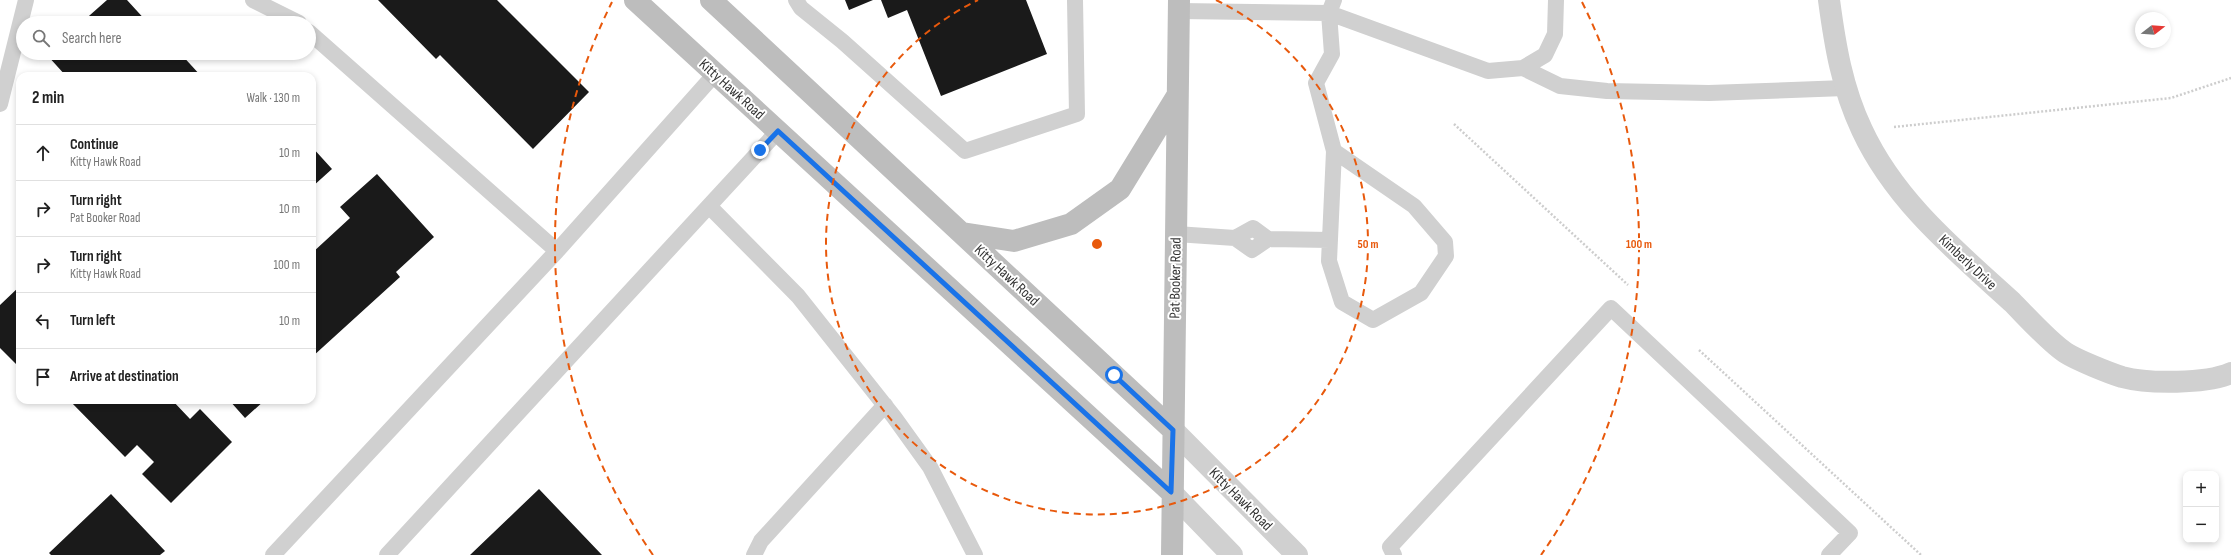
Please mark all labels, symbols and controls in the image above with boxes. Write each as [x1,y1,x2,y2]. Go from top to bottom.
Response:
north arrow [2135,12,2171,48]
search box [16,16,316,60]
icon: search [30,27,52,49]
text: Search here [62,29,122,48]
street label: Kitty Hawk Road [695,55,768,124]
text: 2 min [32,88,64,108]
text: Walk · 130 m [247,90,300,106]
text: Continue [70,135,119,154]
route end [751,141,769,159]
icon: ahead [32,142,54,164]
text: 10 m [279,145,300,161]
text: Kitty Hawk Road [70,154,141,170]
text: Turn right [70,191,122,210]
icon: right [32,198,54,220]
text: 10 m [279,201,300,217]
text: Pat Booker Road [70,210,140,226]
street label: Kimberly Drive [1934,231,2001,294]
centre of rings [1090,237,1104,251]
street label: Pat Booker Road [1165,237,1186,319]
text: 50 m [1358,237,1378,252]
text: 100 m [1626,237,1652,252]
street label: Kitty Hawk Road [970,241,1043,310]
text: Turn right [70,247,122,266]
icon: right [32,254,54,276]
text: 100 m [273,257,300,273]
text: Kitty Hawk Road [70,266,141,282]
icon: left [32,310,54,332]
text: Turn left [70,311,115,330]
text: 10 m [279,313,300,329]
icon: arrive [32,366,54,388]
route start [1105,366,1123,384]
text: Arrive at destination [70,367,179,386]
street label: Kitty Hawk Road [1205,464,1276,535]
map controls [2183,471,2219,543]
button: + [2183,471,2219,507]
button: − [2183,507,2219,543]

